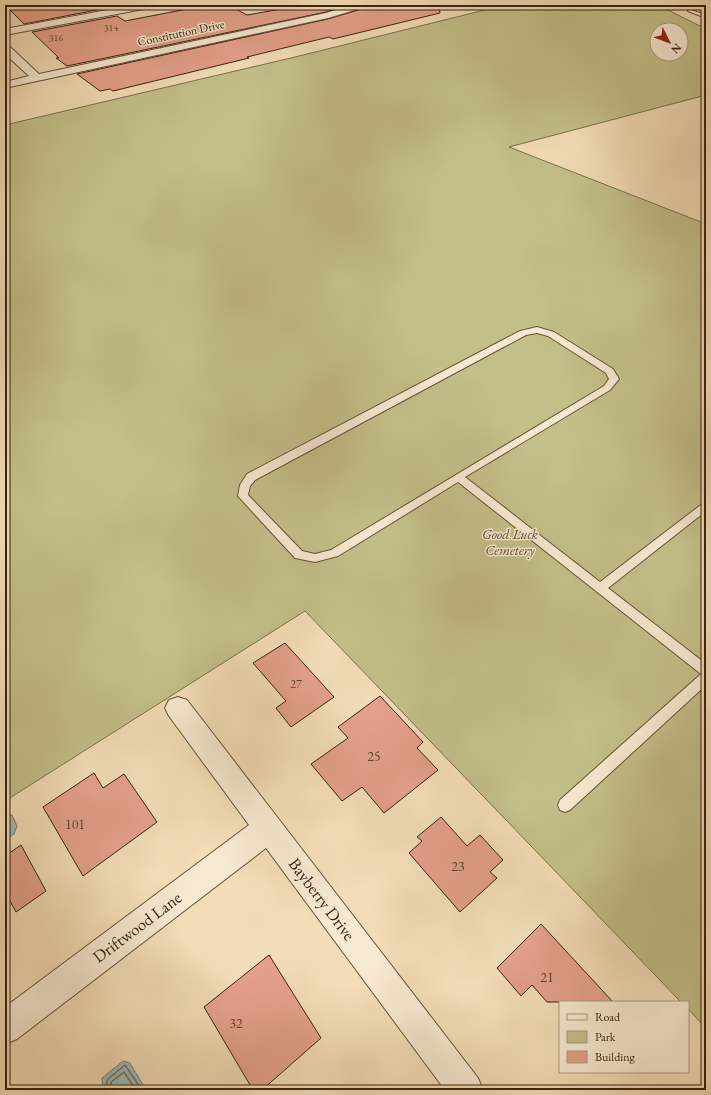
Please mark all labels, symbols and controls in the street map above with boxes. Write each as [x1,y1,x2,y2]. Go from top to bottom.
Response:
street label: Constitution Drive [136,16,226,50]
house number: 314 [104,21,118,34]
north arrow [649,22,689,62]
house number: 316 [49,31,63,44]
text: N [668,41,685,57]
park label: Good Luck Cemetery [482,525,539,559]
house number: 27 [290,676,302,692]
house number: 25 [367,747,381,765]
house number: 101 [65,815,85,833]
street label: Bayberry Drive [284,853,360,945]
house number: 23 [451,857,465,875]
street label: Driftwood Lane [88,886,186,968]
house number: 21 [540,968,554,986]
legend [559,1001,689,1073]
text: Road [595,1009,621,1025]
house number: 32 [229,1014,243,1032]
text: Park [595,1029,616,1045]
text: Building [595,1049,636,1065]

